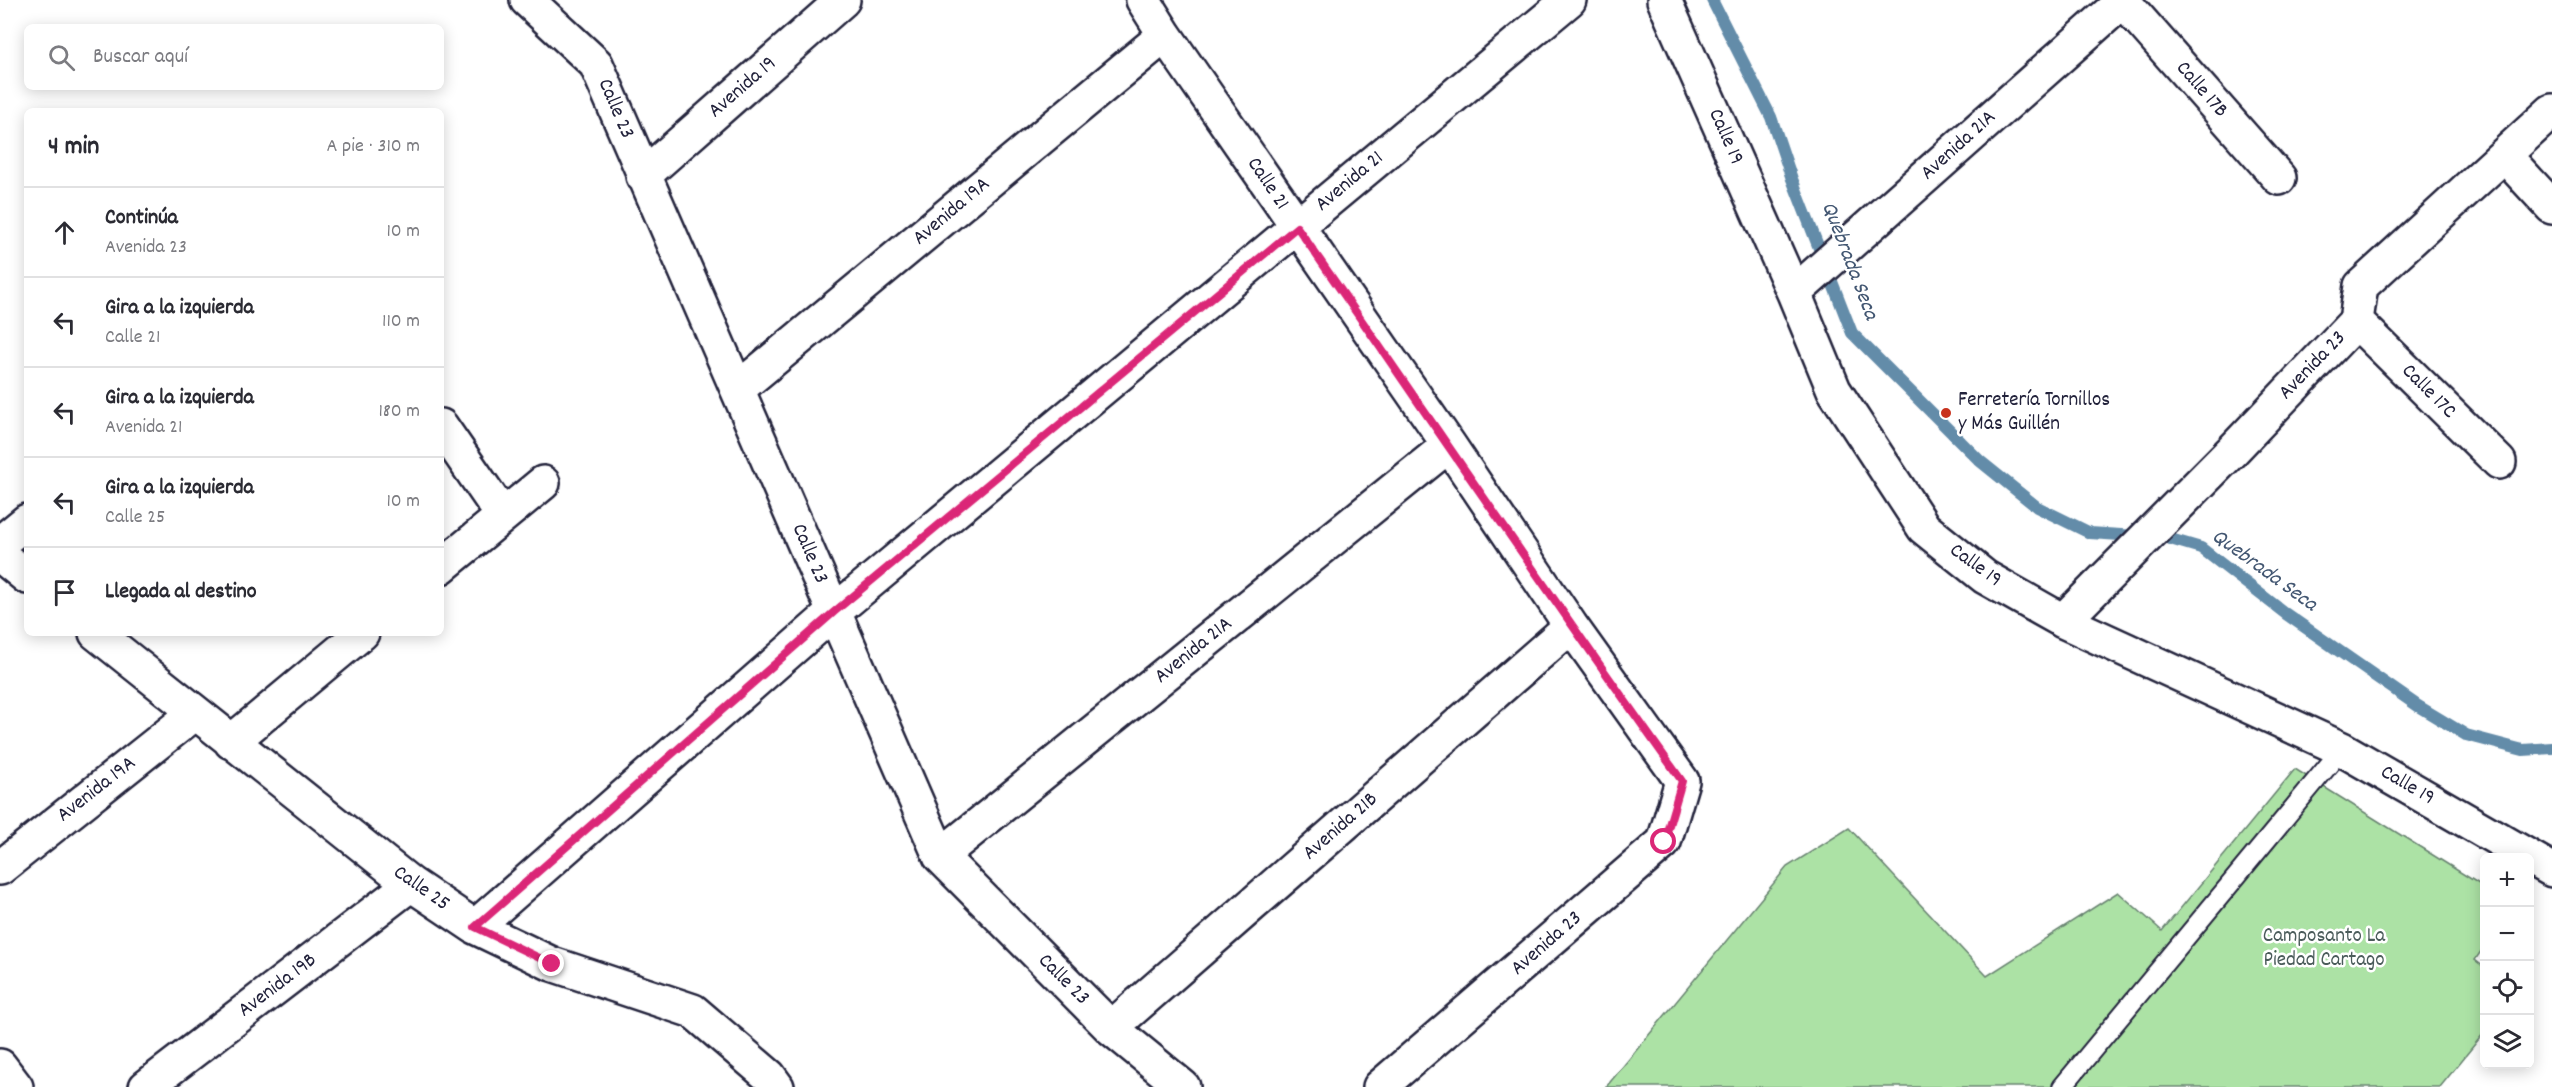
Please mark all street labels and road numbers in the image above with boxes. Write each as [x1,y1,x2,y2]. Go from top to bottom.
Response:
street label: Avenida 19 [702,50,784,126]
street label: Calle 17B [2168,55,2234,125]
street label: Calle 23 [589,74,641,144]
street label: Calle 19 [1699,104,1751,170]
street label: Avenida 21A [1914,104,2004,188]
street label: Avenida 21 [1309,144,1391,220]
street label: Calle 21 [1238,152,1296,216]
street label: Avenida 19A [907,171,997,253]
street label: Avenida 23 [2272,325,2354,407]
street label: Calle 17C [2394,358,2462,426]
street label: Calle 23 [783,519,835,589]
street label: Calle 19 [1943,537,2007,595]
street label: Avenida 21A [1149,610,1239,692]
street label: Avenida 19A [51,749,143,831]
street label: Calle 19 [2374,758,2440,814]
street label: Avenida 21B [1297,786,1385,868]
street label: Calle 25 [387,859,455,919]
street label: Avenida 23 [1505,904,1589,984]
street label: Avenida 19B [232,946,324,1026]
street label: Calle 23 [1030,947,1096,1013]

